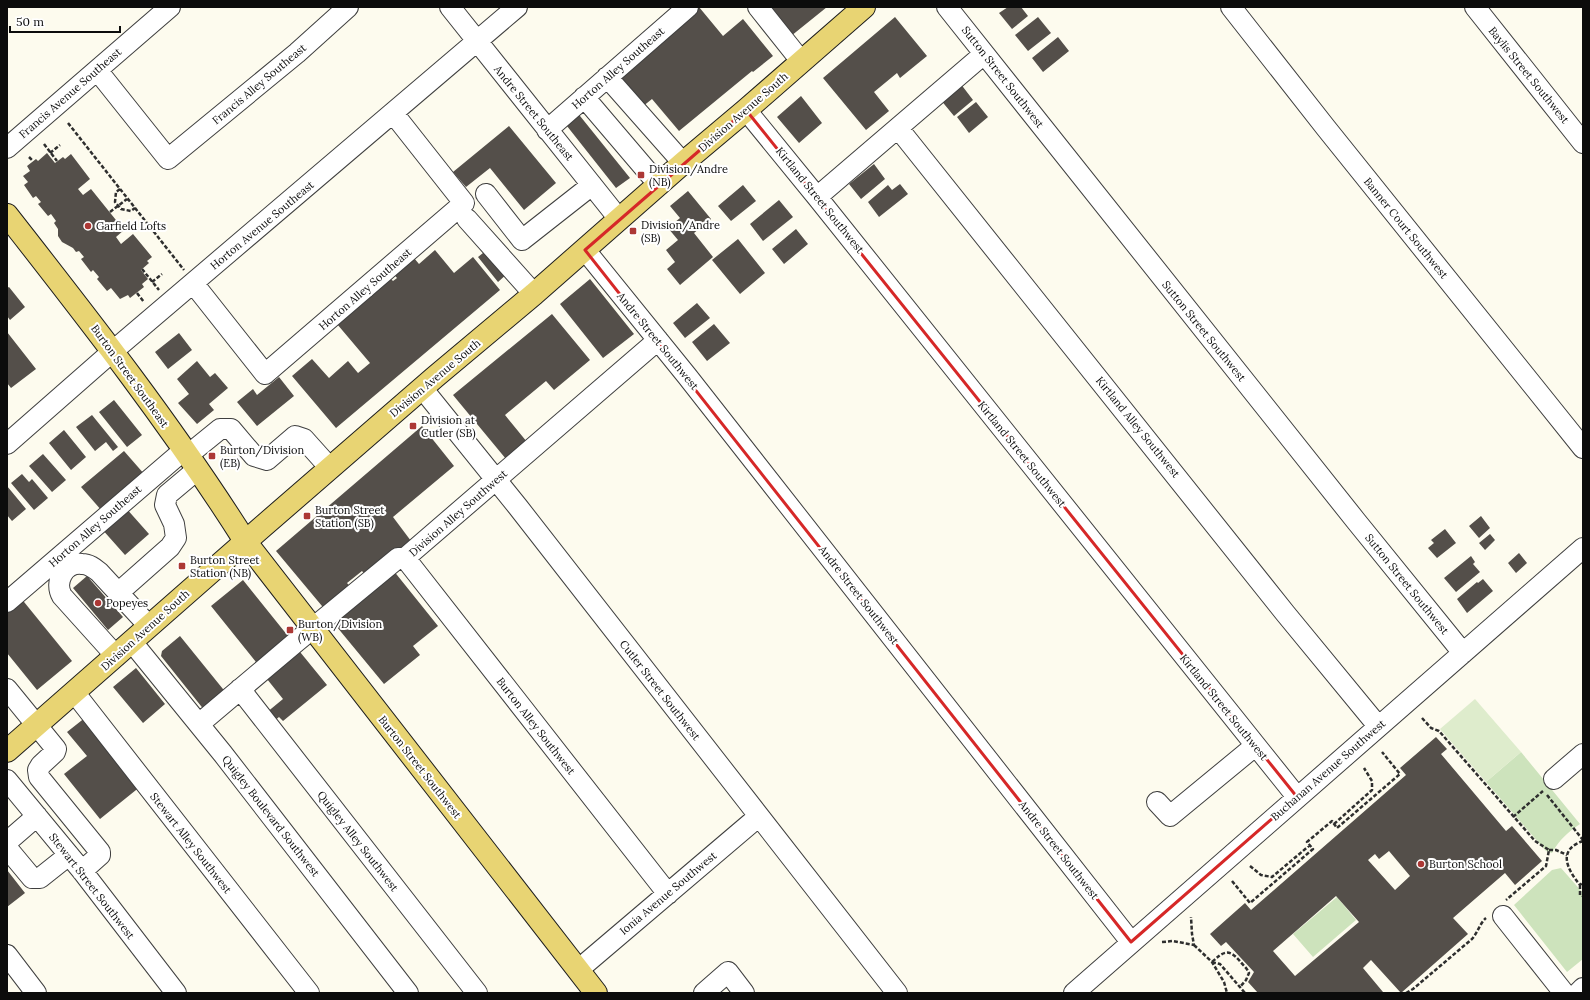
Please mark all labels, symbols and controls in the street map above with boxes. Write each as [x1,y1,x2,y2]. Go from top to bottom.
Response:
scale bar [10,8,120,34]
text: 50 m [16,14,44,29]
street label: Horton Alley Southeast [569,23,668,112]
street label: Sutton Street Southwest [959,23,1048,131]
street label: Baylis Street Southwest [1486,24,1573,127]
street label: Francis Alley Southeast [209,40,309,127]
street label: Francis Avenue Southeast [16,44,125,141]
street label: Andre Street Southeast [491,62,577,164]
street label: Division Avenue South [695,69,791,155]
street label: Kirtland Street Southwest [773,144,868,257]
place label: Division/Andre (NB) [649,162,728,190]
marker: Division/Andre (NB) [636,170,646,180]
street label: Banner Court Southwest [1361,175,1452,282]
street label: Horton Avenue Southeast [207,177,317,273]
place label: Division/Andre (SB) [641,218,720,246]
place label: Garfield Lofts [96,219,166,233]
marker: Garfield Lofts [83,221,93,231]
marker: Division/Andre (SB) [628,226,638,236]
street label: Horton Alley Southeast [316,244,415,333]
street label: Sutton Street Southwest [1159,278,1249,385]
street label: Andre Street Southwest [614,288,702,393]
street label: Burton Street Southeast [88,322,172,431]
street label: Division Avenue South [387,336,484,420]
street label: Kirtland Alley Southwest [1093,374,1184,481]
street label: Kirtland Street Southwest [975,398,1070,511]
place label: Division at Cutler (SB) [421,413,476,441]
marker: Division at Cutler (SB) [408,421,418,431]
place label: Burton/Division (EB) [220,443,304,471]
marker: Burton/Division (EB) [207,451,217,461]
street label: Division Alley Southwest [406,466,511,559]
street label: Horton Alley Southeast [46,481,145,570]
place label: Burton Street Station (SB) [315,503,385,531]
marker: Burton Street Station (SB) [302,511,312,521]
street label: Sutton Street Southwest [1362,531,1452,638]
street label: Andre Street Southwest [815,542,902,648]
place label: Burton Street Station (NB) [190,553,260,581]
marker: Burton Street Station (NB) [177,561,187,571]
street label: Division Avenue South [98,586,193,673]
place label: Popeyes [106,596,148,610]
marker: Popeyes [93,598,103,608]
place label: Burton/Division (WB) [298,617,382,645]
marker: Burton/Division (WB) [285,625,295,635]
street label: Cutler Street Southwest [617,637,704,743]
street label: Kirtland Street Southwest [1177,651,1272,764]
street label: Burton Alley Southwest [494,674,579,778]
street label: Burton Street Southwest [376,713,465,822]
street label: Buchanan Avenue Southwest [1268,716,1389,824]
street label: Quigley Boulevard Southwest [219,752,323,880]
street label: Quigley Alley Southwest [314,788,402,895]
street label: Stewart Alley Southwest [147,790,235,897]
street label: Andre Street Southwest [1015,797,1102,903]
street label: Stewart Street Southwest [46,830,138,942]
street label: Ionia Avenue Southwest [617,848,720,938]
place label: Burton School [1429,857,1502,871]
marker: Burton School [1416,859,1426,869]

